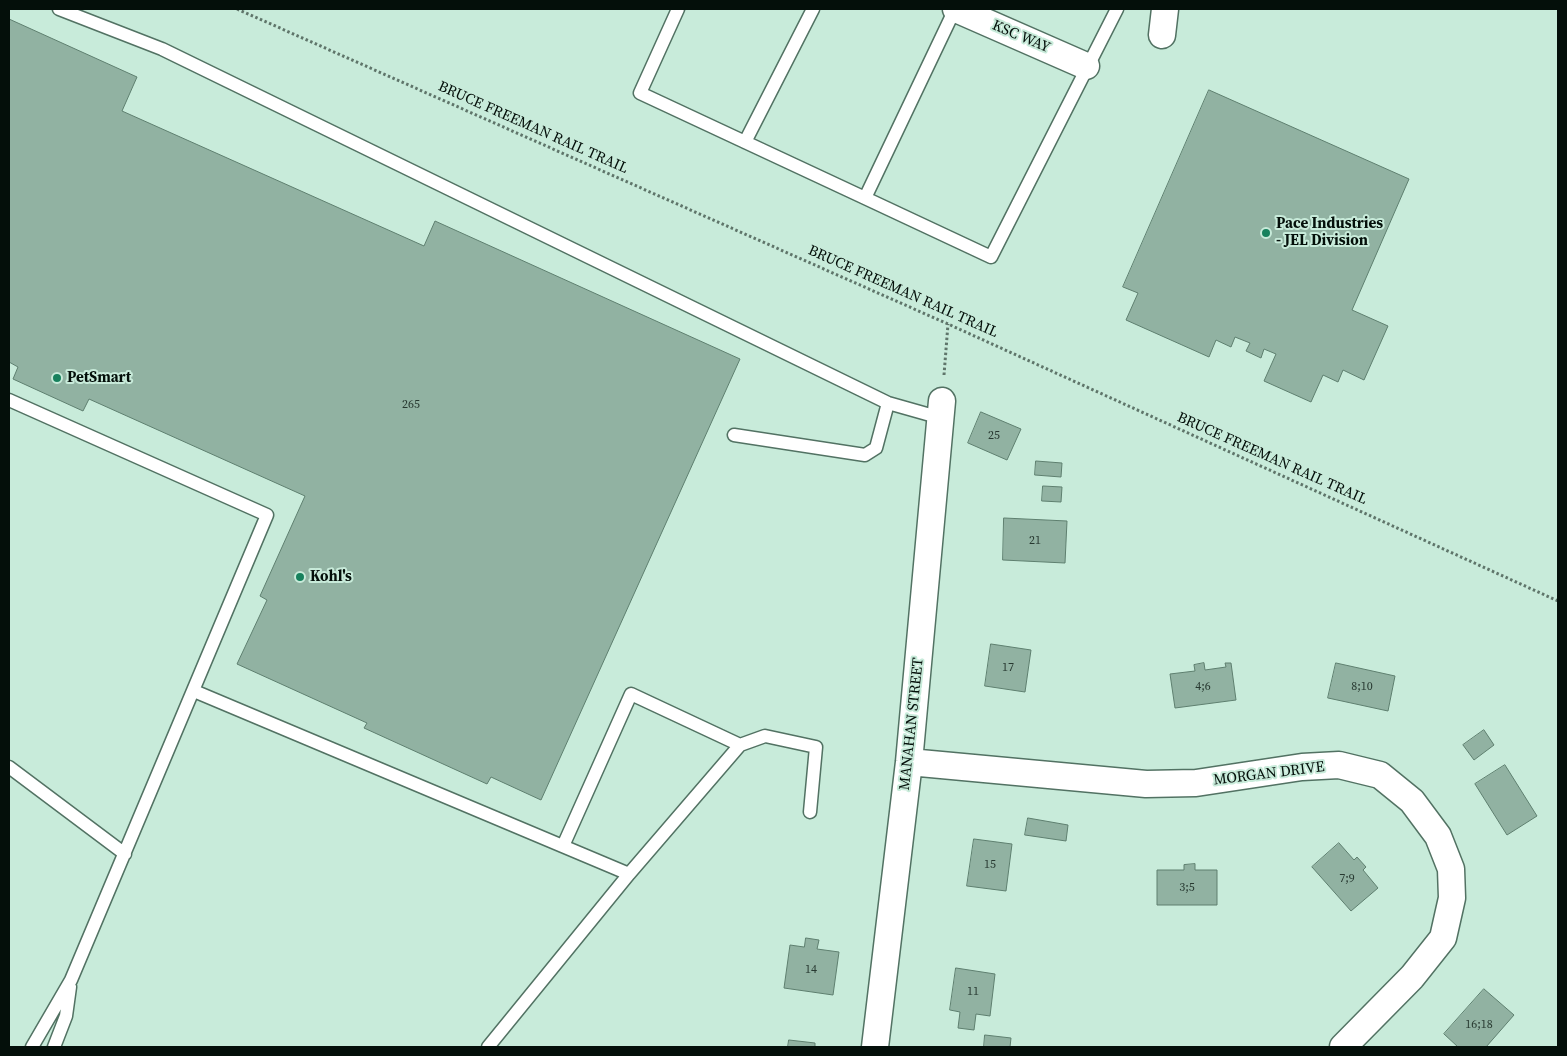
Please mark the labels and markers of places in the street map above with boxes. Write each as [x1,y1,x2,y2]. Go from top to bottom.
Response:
place label: Pace Industries - JEL Division [1276,215,1383,250]
marker: Pace Industries - JEL Division [1260,227,1272,239]
place label: PetSmart [67,369,131,387]
marker: PetSmart [51,372,63,384]
place label: Kohl's [310,568,352,586]
marker: Kohl's [294,571,306,583]

